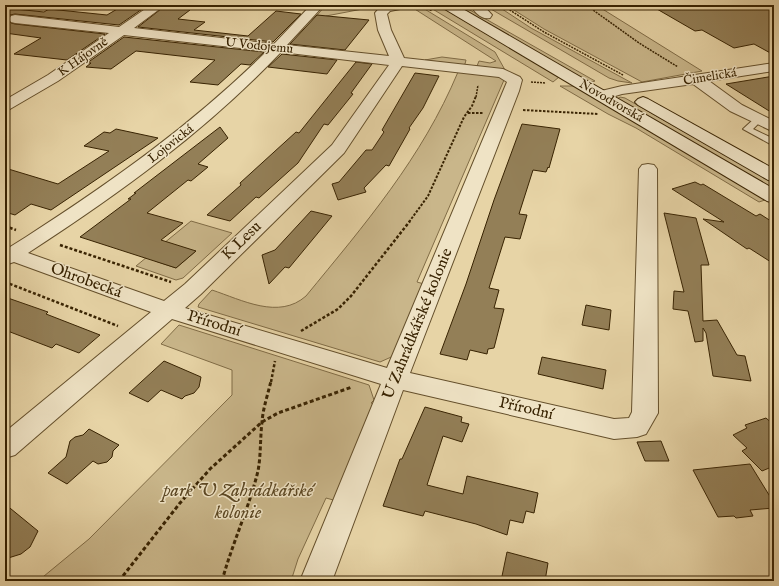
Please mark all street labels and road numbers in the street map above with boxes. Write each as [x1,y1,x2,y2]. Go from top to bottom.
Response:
street label: K Hájovně [55,33,112,80]
street label: U Vodojemu [224,34,294,58]
street label: Čimelická [682,64,738,90]
street label: Novodvorská [576,76,647,127]
street label: Lojovická [145,121,198,167]
street label: K Lesu [218,217,266,265]
street label: U Zahrádkářské kolonie [379,246,457,402]
street label: Ohrobecká [48,259,125,303]
street label: Přírodní [185,306,245,342]
street label: Přírodní [497,393,557,425]

